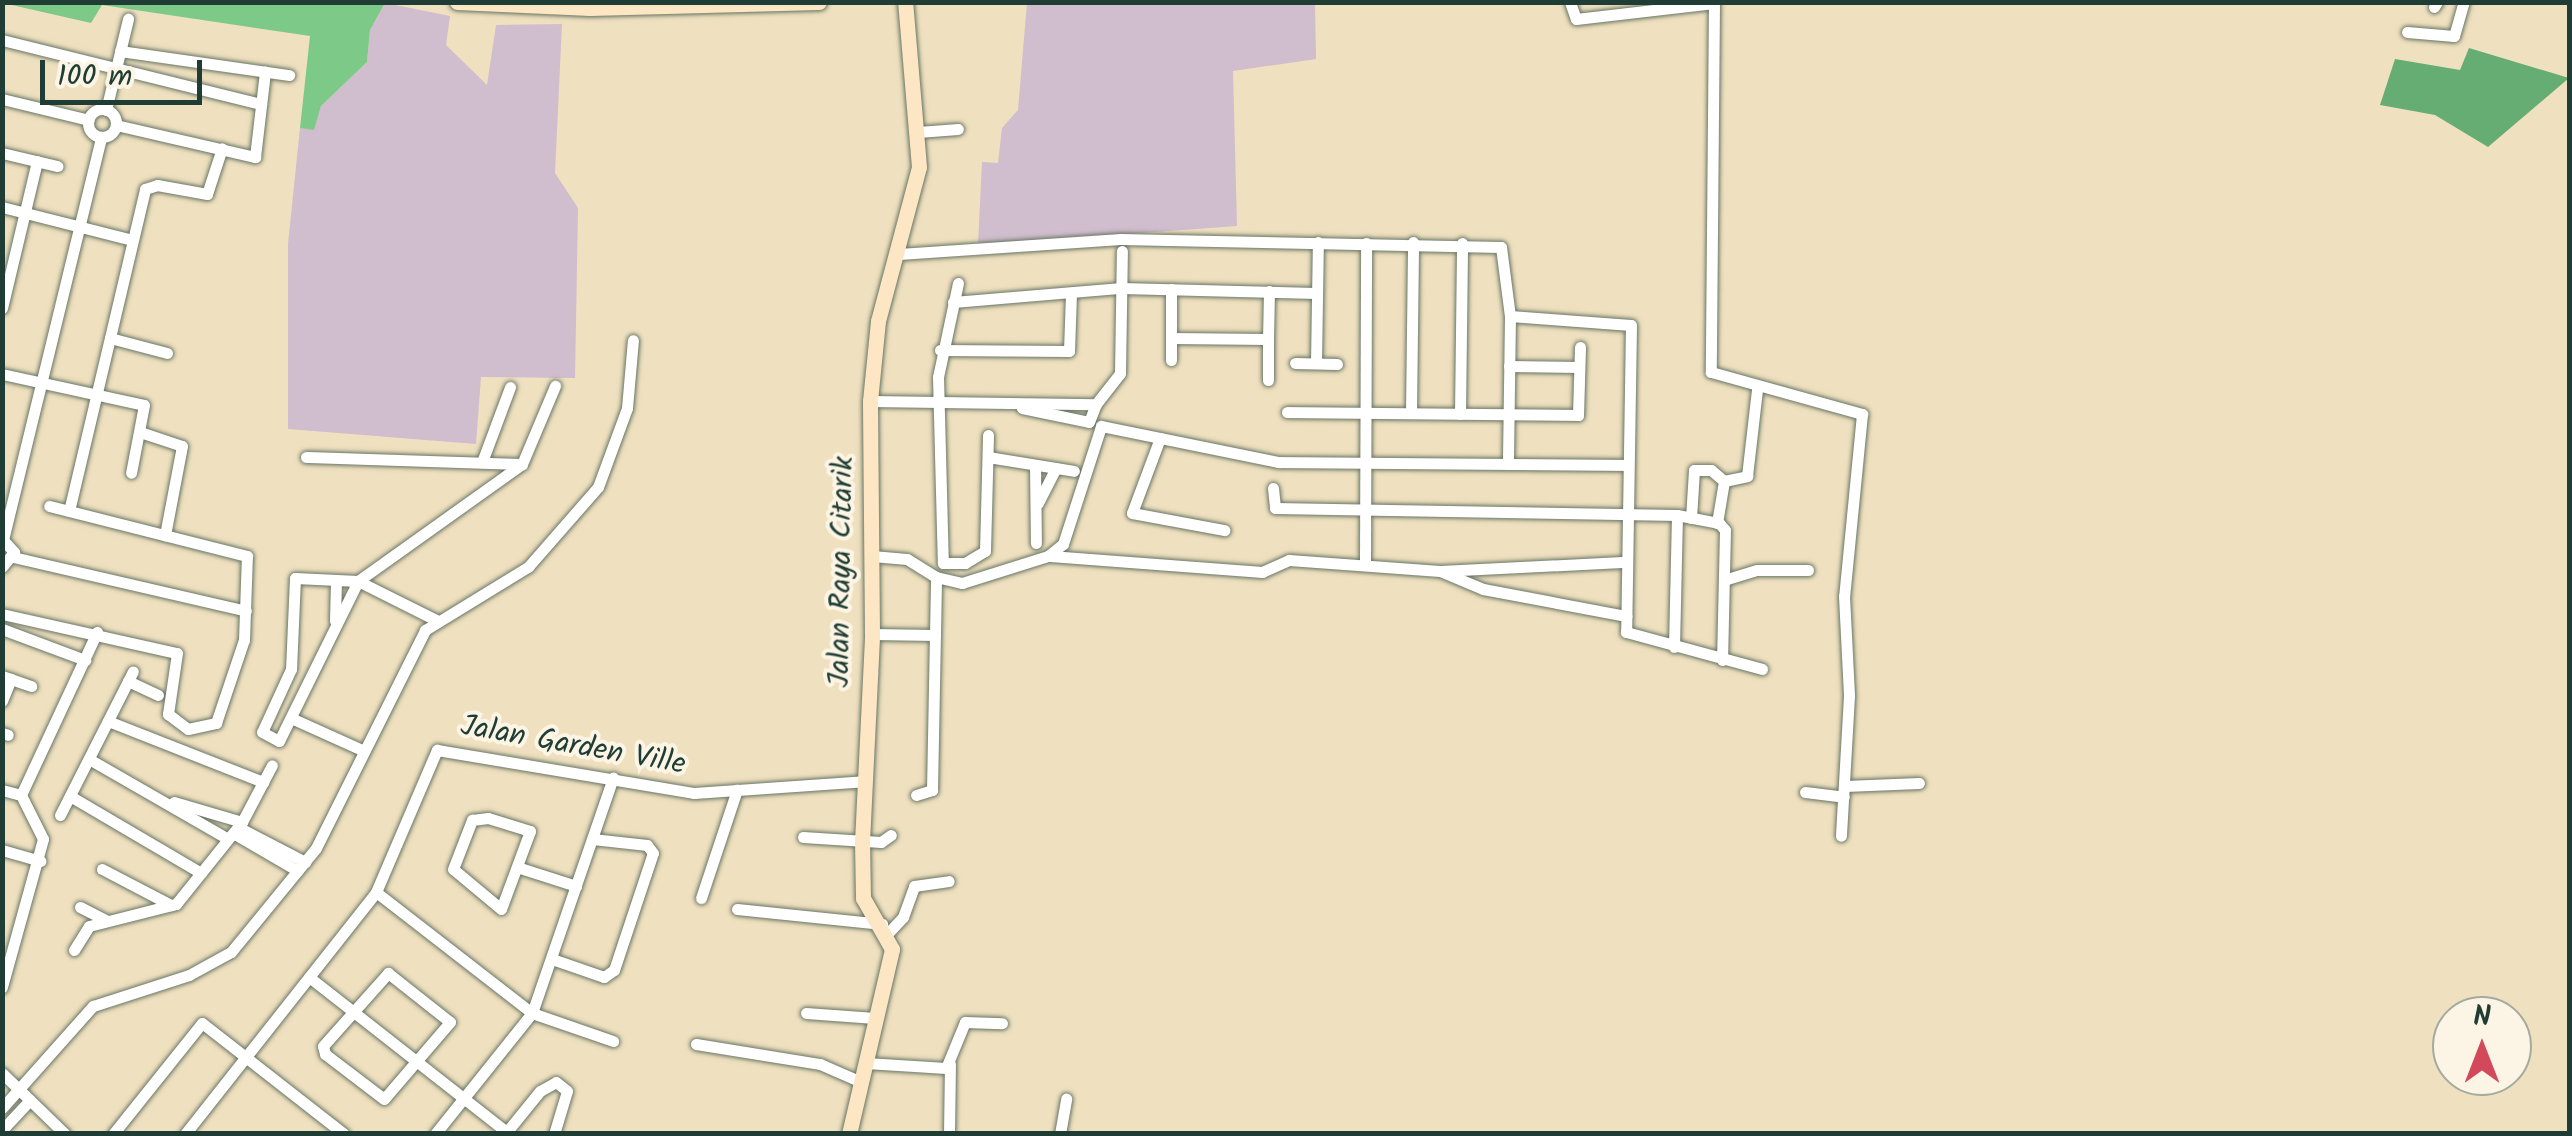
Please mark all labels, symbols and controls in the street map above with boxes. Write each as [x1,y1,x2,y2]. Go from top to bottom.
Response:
scale bar [45,40,208,102]
text: 100 m [57,53,132,101]
street label: Jalan Raya Citarik [822,456,862,688]
street label: Jalan Garden Ville [458,709,688,783]
text: N [2473,995,2491,1040]
north arrow [2432,996,2532,1096]

